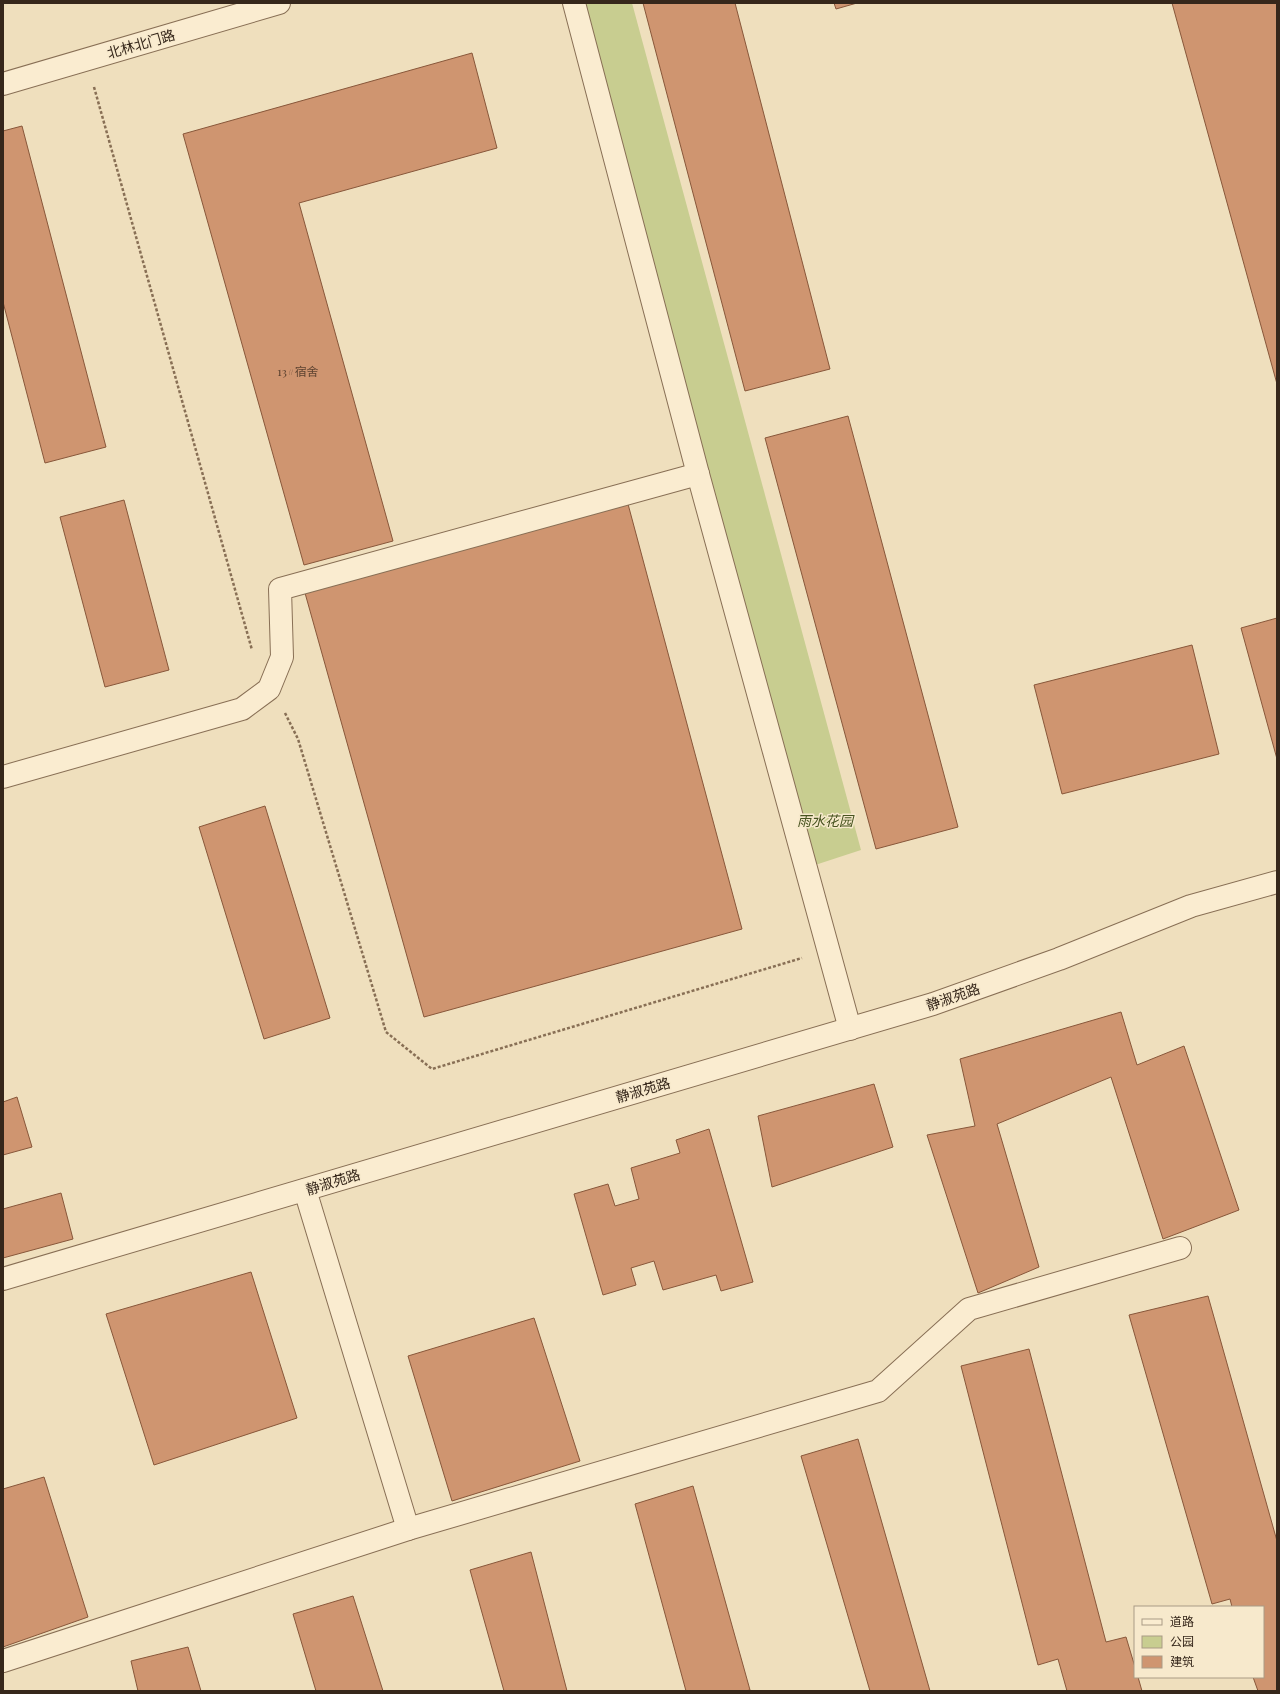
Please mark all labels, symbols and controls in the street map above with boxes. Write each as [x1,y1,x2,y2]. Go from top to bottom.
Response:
street label: 北林北门路 [105,25,177,62]
house number: 13#宿舍 [277,363,319,379]
park label: 雨水花园 [797,811,855,830]
street label: 静淑苑路 [923,978,982,1015]
street label: 静淑苑路 [613,1073,672,1106]
street label: 静淑苑路 [303,1164,362,1199]
legend [1134,1606,1264,1678]
text: 道路 [1170,1613,1194,1629]
text: 公园 [1170,1633,1194,1649]
text: 建筑 [1170,1653,1194,1669]

